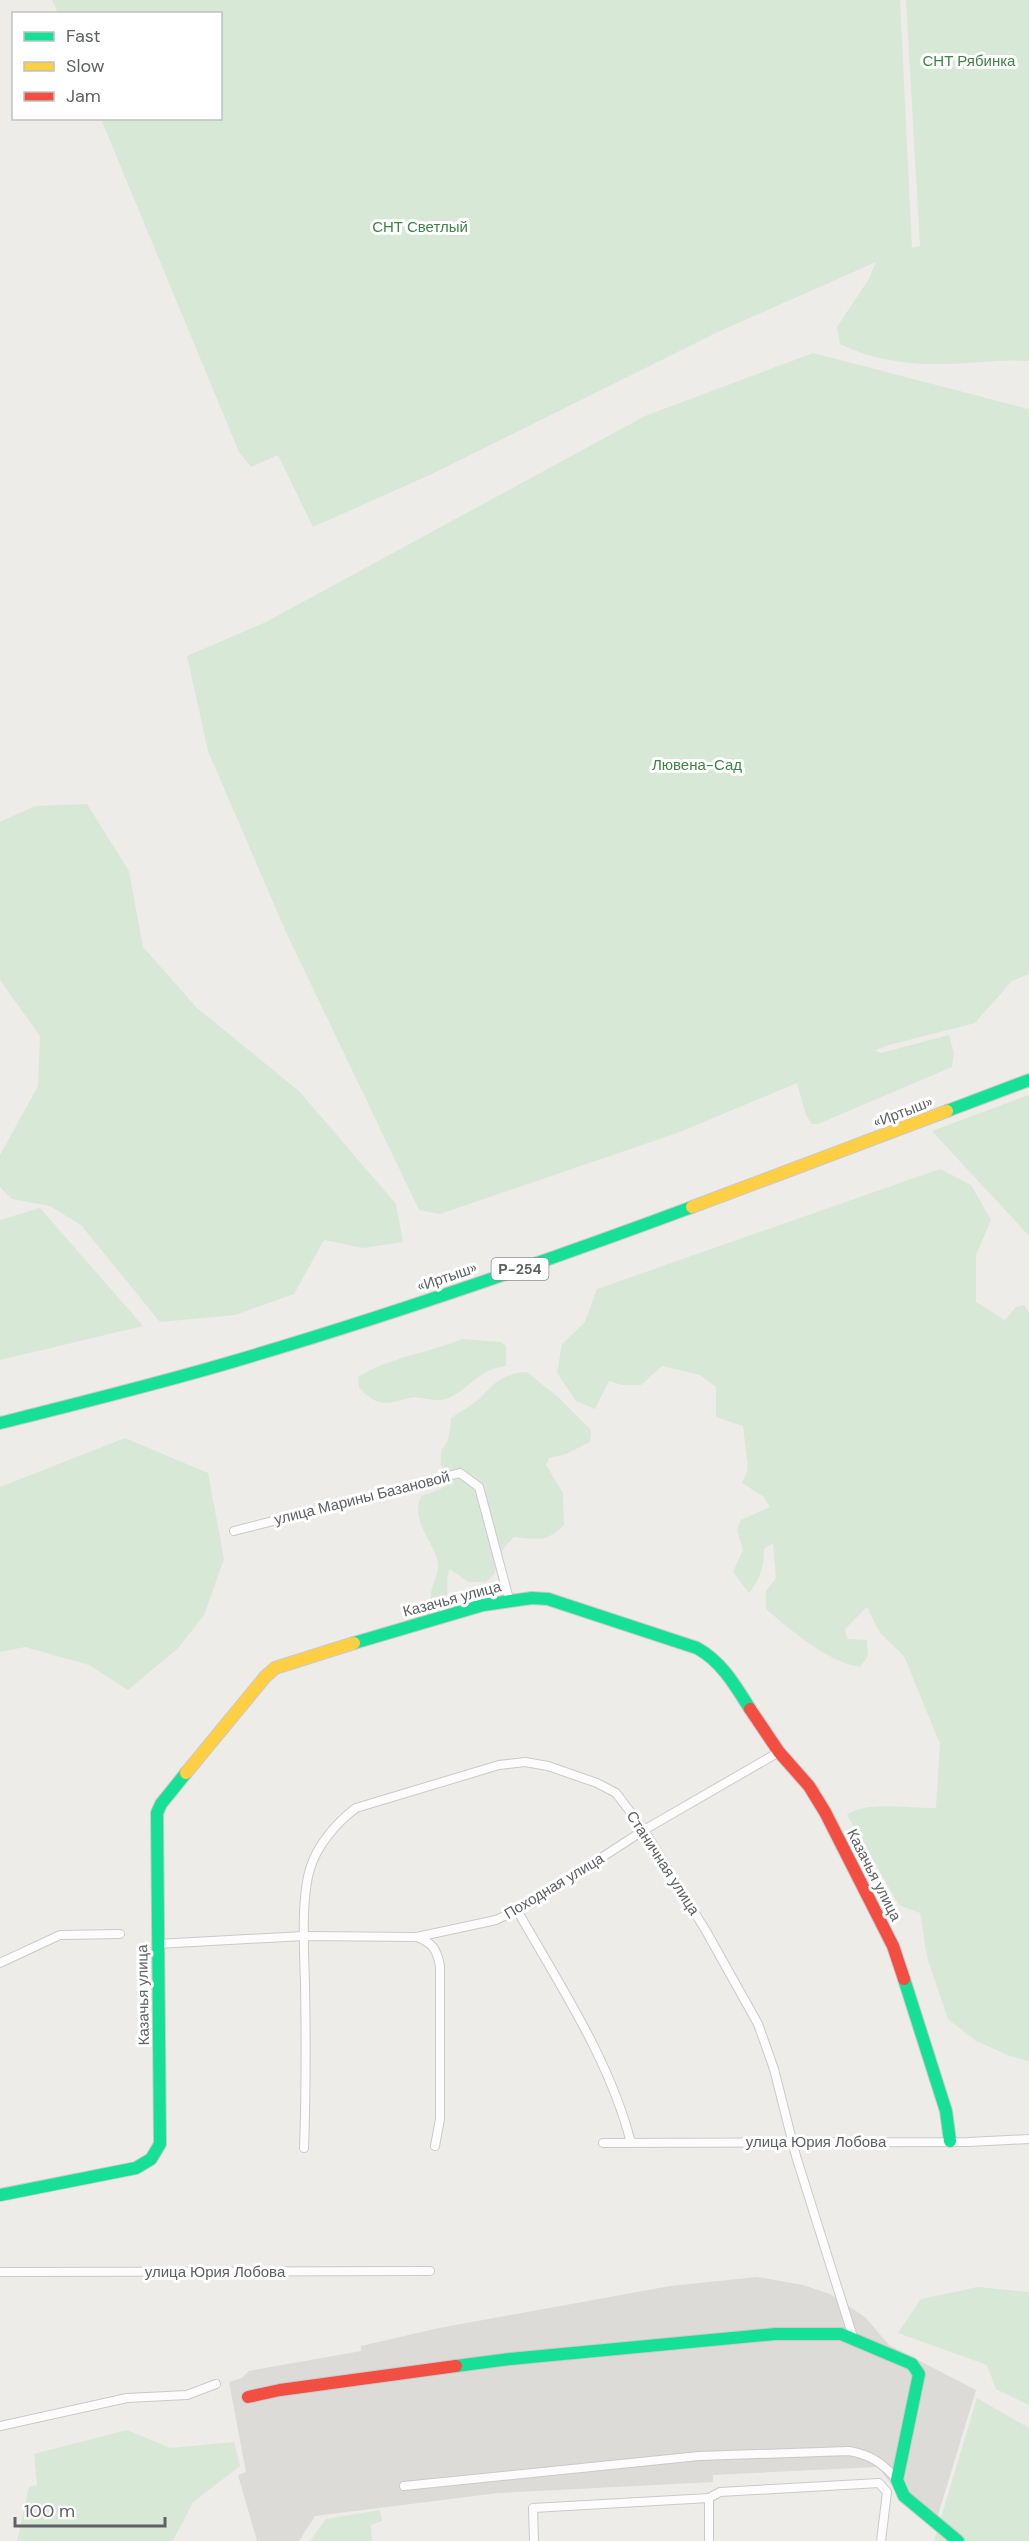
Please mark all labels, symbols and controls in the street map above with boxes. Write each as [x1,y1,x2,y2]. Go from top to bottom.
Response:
legend [12,12,222,120]
text: Fast [66,24,101,48]
park label: СНТ Рябинка [923,51,1016,71]
text: Slow [66,54,105,78]
text: Jam [66,84,101,108]
park label: СНТ Светлый [372,217,468,237]
park label: Лювена-Сад [652,755,742,775]
street label: «Иртыш» [870,1091,936,1132]
street label: «Иртыш» [414,1257,480,1297]
road number: Р-254 [492,1258,548,1280]
street label: улица Марины Базановой [272,1466,452,1530]
street label: Казачья улица [401,1576,504,1622]
street label: Станичная улица [622,1807,705,1919]
street label: Казачья улица [842,1826,906,1925]
street label: Походная улица [500,1848,608,1924]
street label: Казачья улица [132,1944,154,2046]
street label: улица Юрия Лобова [746,2132,887,2152]
street label: улица Юрия Лобова [145,2262,286,2282]
scale bar [15,2490,165,2528]
text: 100 m [24,2499,75,2523]

